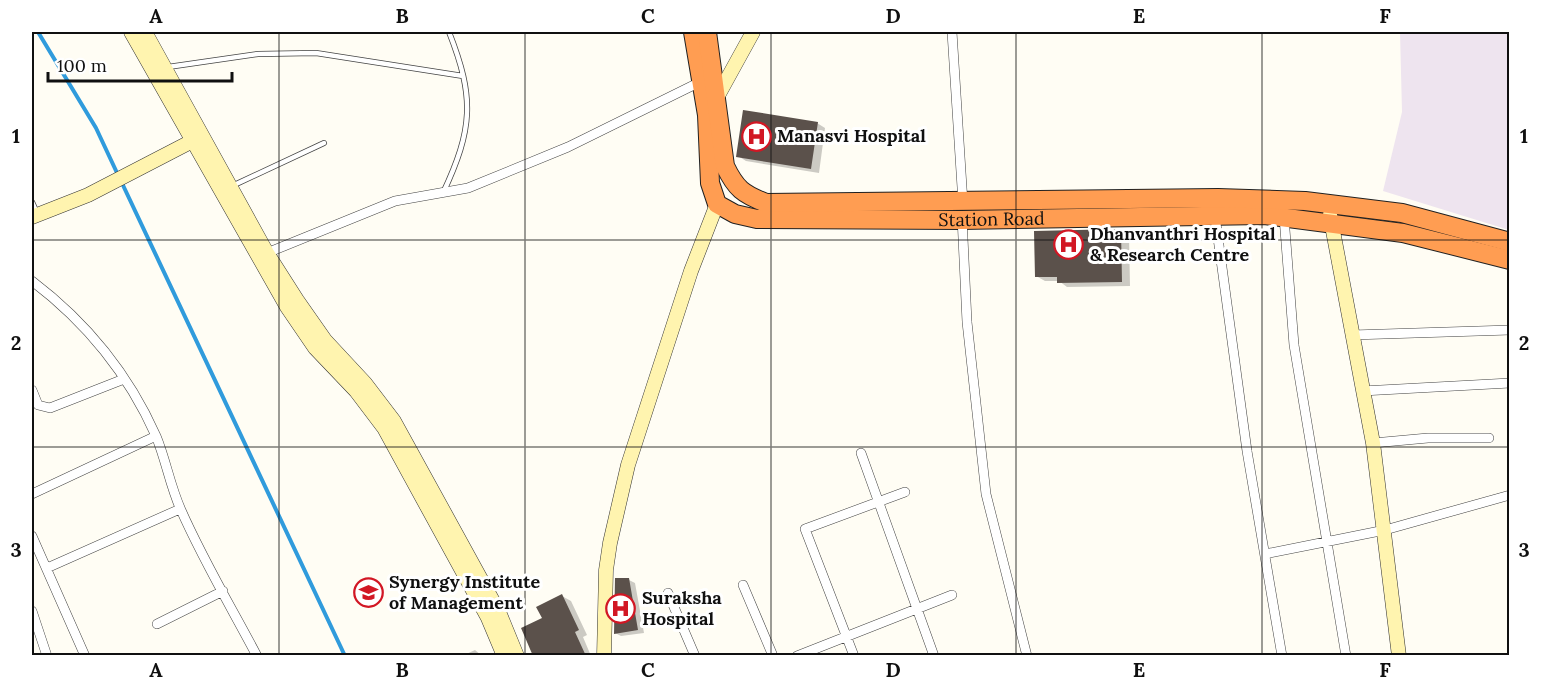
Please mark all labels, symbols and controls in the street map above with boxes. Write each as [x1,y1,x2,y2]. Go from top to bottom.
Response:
text: A [149,3,163,28]
text: B [395,3,409,28]
text: C [641,3,655,28]
text: D [885,3,901,28]
text: E [1133,3,1145,28]
text: F [1379,3,1391,28]
scale bar [48,45,232,83]
text: 100 m [57,54,107,77]
hospital icon: Manasvi Hospital [740,120,772,152]
text: 1 [12,123,20,148]
text: 1 [1520,123,1528,148]
place label: Manasvi Hospital [777,124,926,147]
street label: Station Road [938,207,1045,231]
place label: Dhanvanthri Hospital & Research Centre [1090,222,1276,266]
hospital icon: Dhanvanthri Hospital & Research Centre [1053,228,1085,260]
text: 2 [11,330,21,355]
text: 2 [1519,330,1529,355]
text: 3 [10,537,22,562]
text: 3 [1518,537,1530,562]
place label: Synergy Institute of Management [389,570,541,614]
school or university icon: Synergy Institute of Management [352,576,384,608]
place label: Suraksha Hospital [642,586,722,630]
hospital icon: Suraksha Hospital [605,592,637,624]
text: A [149,657,163,682]
text: B [395,657,409,682]
text: C [641,657,655,682]
text: D [885,657,901,682]
text: E [1133,657,1145,682]
text: F [1379,657,1391,682]

